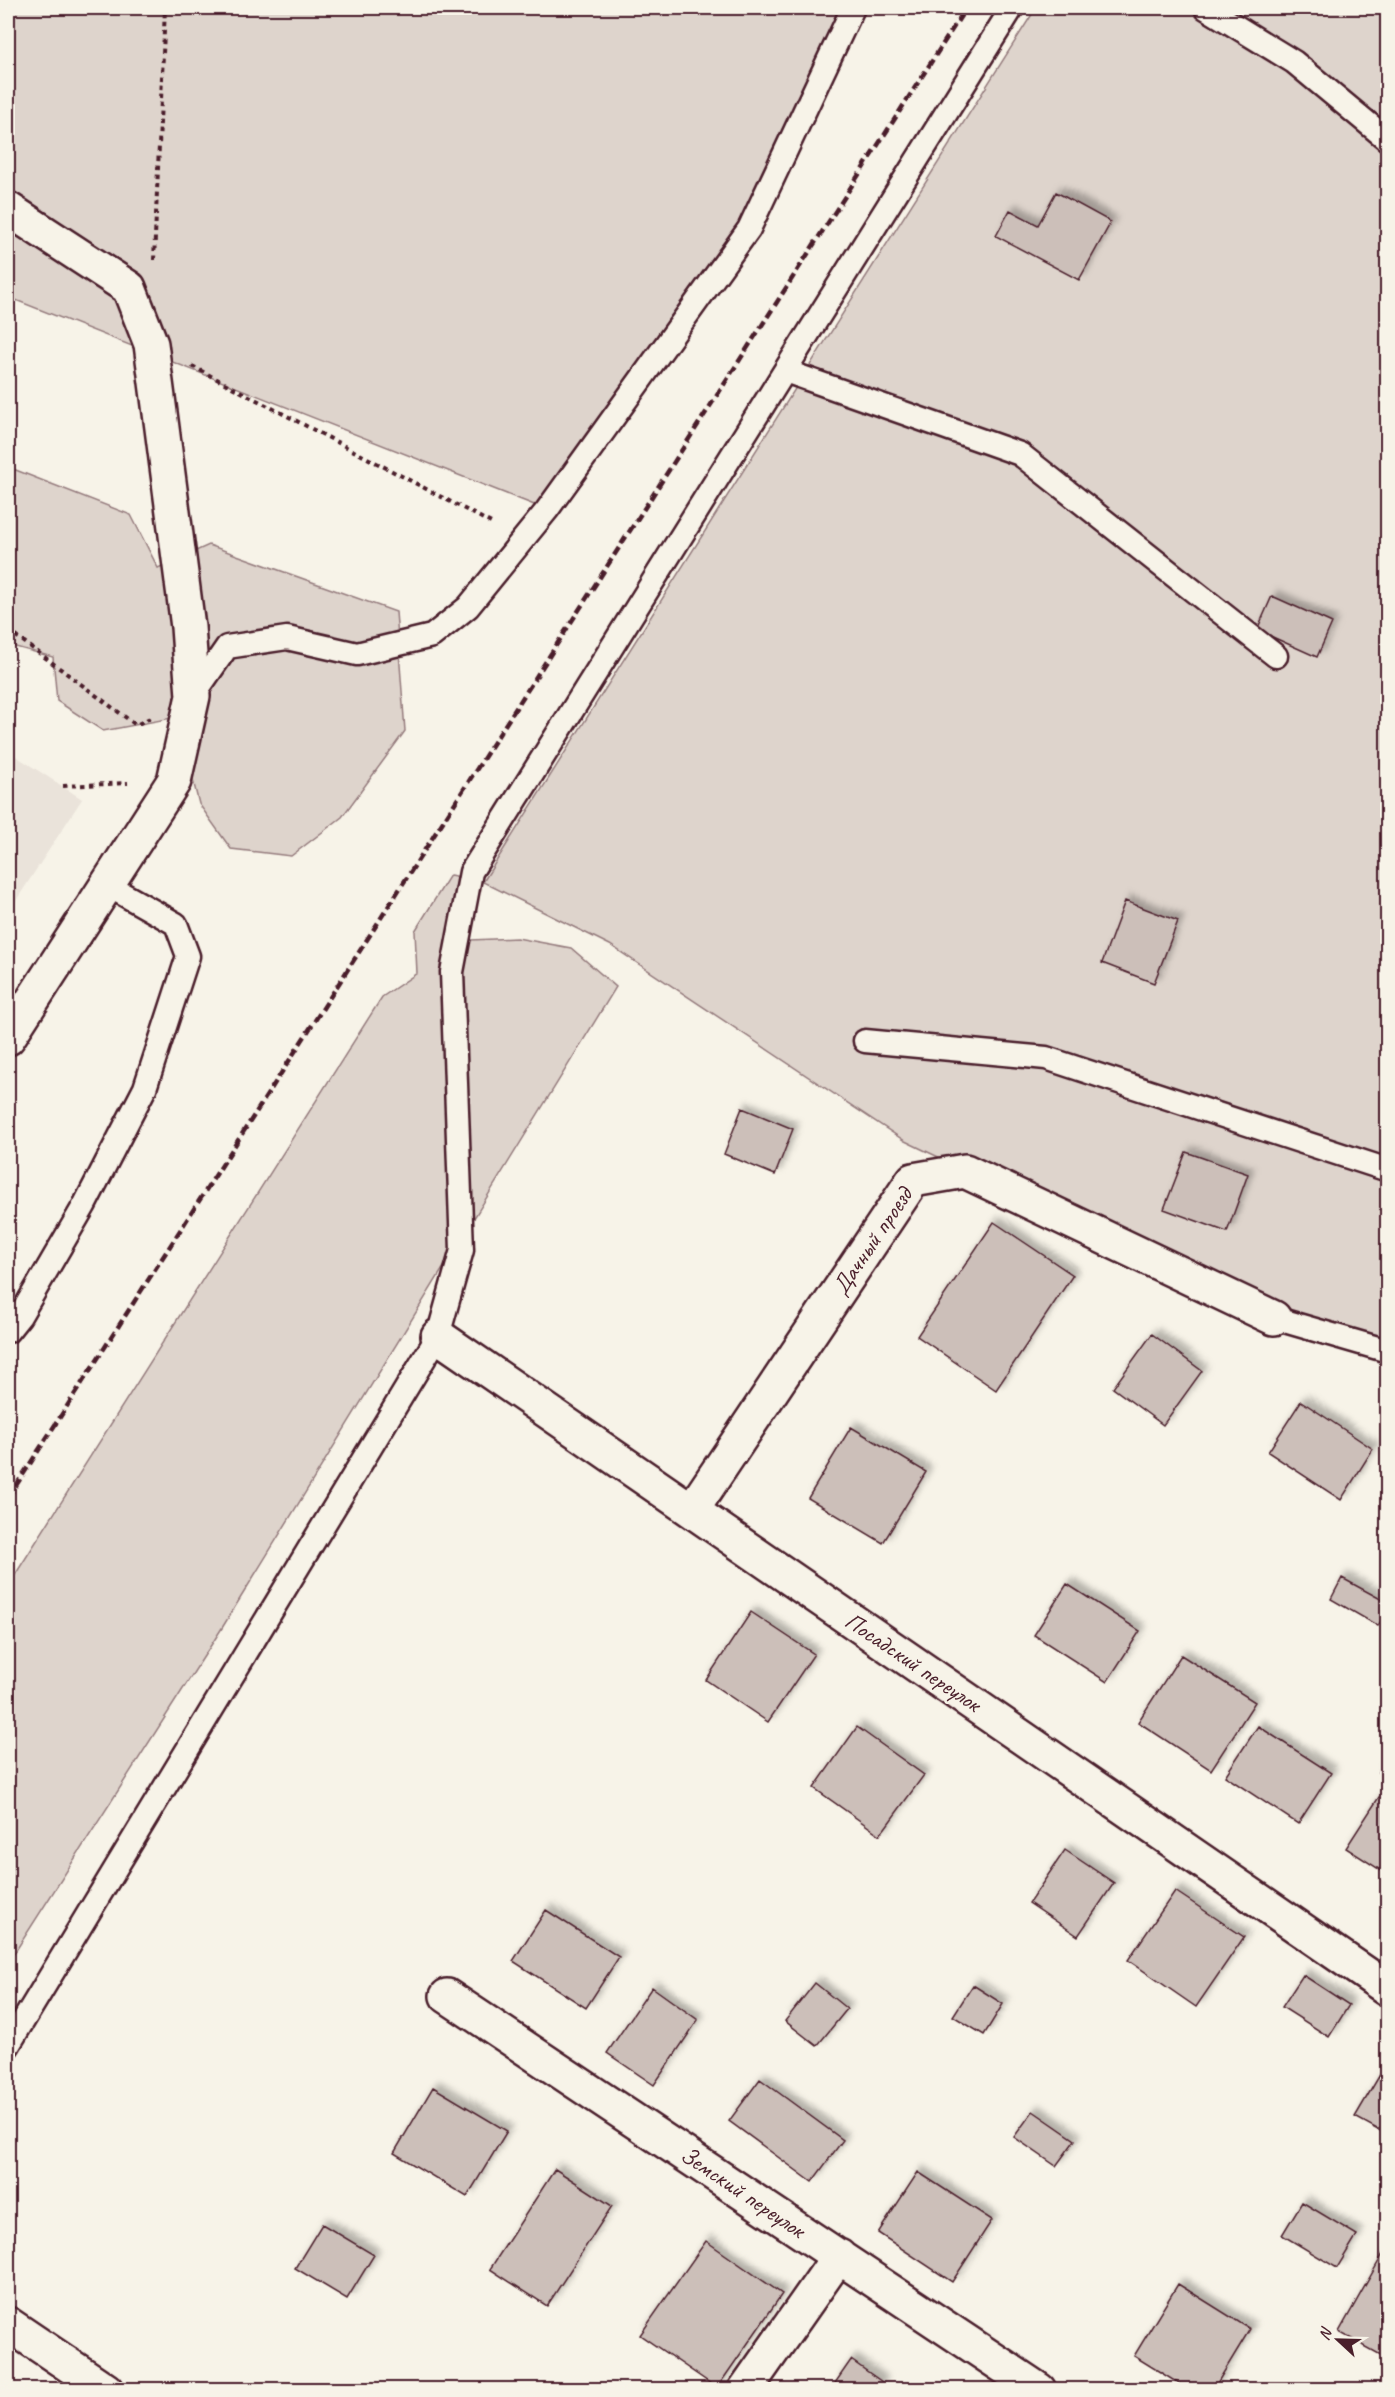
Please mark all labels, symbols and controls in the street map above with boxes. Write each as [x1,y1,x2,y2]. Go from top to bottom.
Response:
street label: Дачный проезд [825,1179,920,1301]
street label: Посадский переулок [839,1606,988,1720]
street label: Земский переулок [675,2139,813,2246]
north arrow [1308,2310,1368,2370]
text: N [1314,2324,1337,2343]

